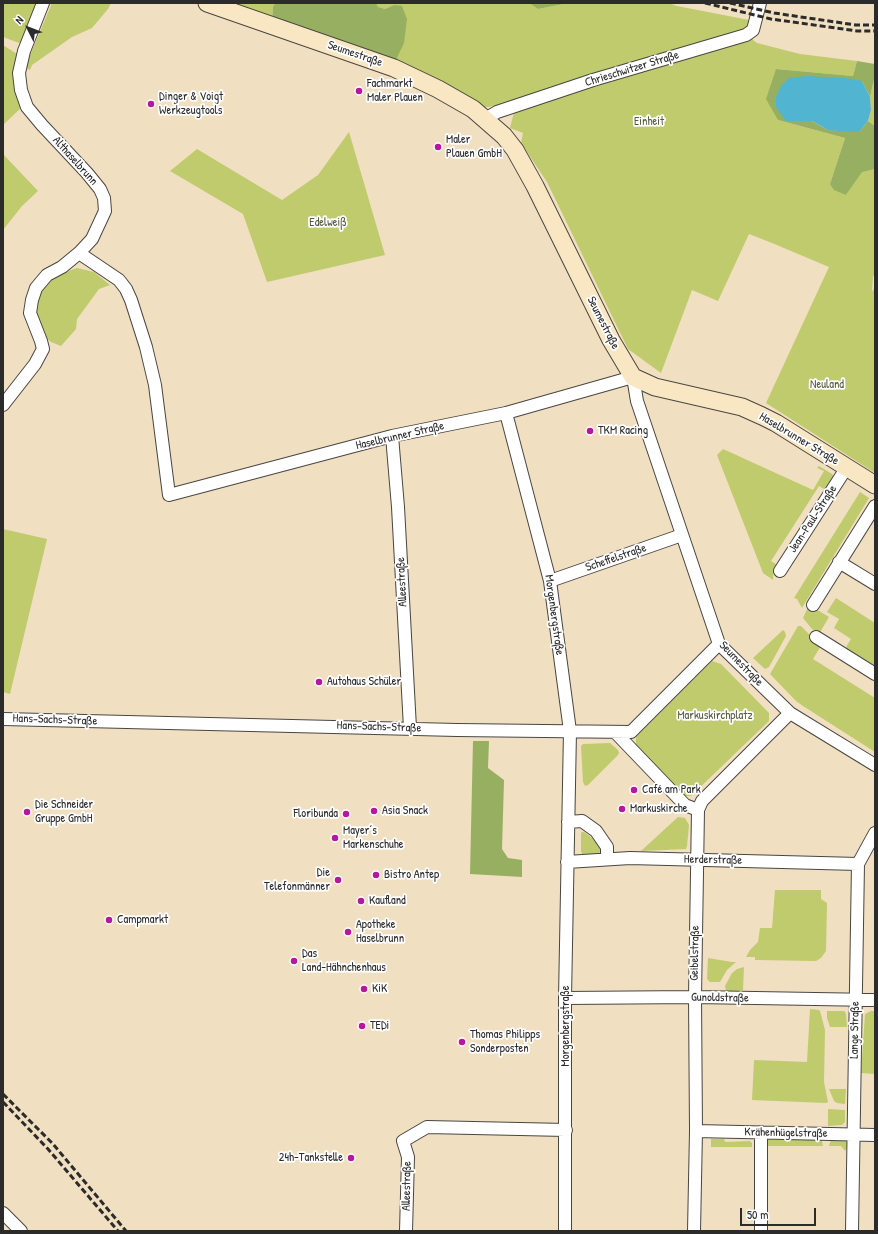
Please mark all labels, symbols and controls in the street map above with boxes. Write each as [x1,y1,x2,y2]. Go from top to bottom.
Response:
north arrow [8,8,48,48]
text: N [12,13,26,27]
street label: Seumestraße [326,38,384,70]
street label: Chrieschwitzer Straße [583,48,681,90]
place label: Fachmarkt Maler Plauen [367,77,423,105]
marker: Fachmarkt Maler Plauen [354,86,364,96]
place label: Dinger & Voigt Werkzeugtools [159,90,223,118]
marker: Dinger & Voigt Werkzeugtools [146,99,156,109]
park label: Einheit [634,115,664,129]
place label: Maler Plauen GmbH [446,133,502,161]
street label: Althaselbrunn [49,134,101,188]
marker: Maler Plauen GmbH [433,142,443,152]
park label: Edelweiß [309,216,347,230]
street label: Seumestraße [584,294,622,352]
park label: Neuland [810,378,844,392]
street label: Haselbrunner Straße [757,410,841,468]
street label: Haselbrunner Straße [354,419,446,453]
place label: TKM Racing [598,424,648,438]
marker: TKM Racing [585,426,595,436]
street label: Jean-Paul-Straße [786,483,840,555]
street label: Scheffelstraße [584,541,648,575]
street label: Alleestraße [394,557,410,607]
street label: Morgenbergstraße [541,574,567,656]
street label: Seumestraße [716,638,766,690]
place label: Autohaus Schüler [327,675,401,689]
marker: Autohaus Schüler [314,677,324,687]
park label: Markuskirchplatz [677,709,753,723]
street label: Hans-Sachs-Straße [12,711,98,729]
street label: Hans-Sachs-Straße [336,718,422,736]
place label: Café am Park [642,783,701,797]
marker: Café am Park [629,785,639,795]
place label: Die Schneider Gruppe GmbH [35,798,93,826]
place label: Markuskirche [630,802,688,816]
place label: Asia Snack [382,804,428,818]
marker: Markuskirche [617,804,627,814]
marker: Asia Snack [369,806,379,816]
marker: Die Schneider Gruppe GmbH [22,807,32,817]
place label: Floribunda [294,807,338,821]
marker: Floribunda [341,809,351,819]
place label: Mayer´s Markenschuhe [343,824,404,852]
marker: Mayer´s Markenschuhe [330,833,340,843]
street label: Herderstraße [684,852,742,868]
place label: Die Telefonmänner [264,866,330,894]
place label: Bistro Antep [384,868,439,882]
marker: Bistro Antep [371,870,381,880]
marker: Die Telefonmänner [333,875,343,885]
place label: Kaufland [369,894,406,908]
marker: Kaufland [356,896,366,906]
place label: Campmarkt [117,913,168,927]
marker: Campmarkt [104,915,114,925]
place label: Apotheke Haselbrunn [356,918,404,946]
street label: Geibelstraße [687,925,703,981]
marker: Apotheke Haselbrunn [343,927,353,937]
place label: Das Land-Hähnchenhaus [302,947,386,975]
marker: Das Land-Hähnchenhaus [289,956,299,966]
place label: KiK [372,982,387,996]
marker: KiK [359,984,369,994]
street label: Morgenbergstraße [559,985,573,1067]
street label: Gunoldstraße [691,990,749,1006]
street label: Lange Straße [847,1001,863,1059]
place label: TEDi [370,1019,389,1033]
marker: TEDi [357,1021,367,1031]
place label: Thomas Philipps Sonderposten [470,1028,540,1056]
marker: Thomas Philipps Sonderposten [457,1037,467,1047]
street label: Krähenhügelstraße [744,1125,828,1141]
place label: 24h-Tankstelle [279,1151,343,1165]
marker: 24h-Tankstelle [346,1153,356,1163]
street label: Alleestraße [399,1161,415,1211]
scale bar [742,1200,818,1226]
text: 50 m [747,1206,768,1223]

